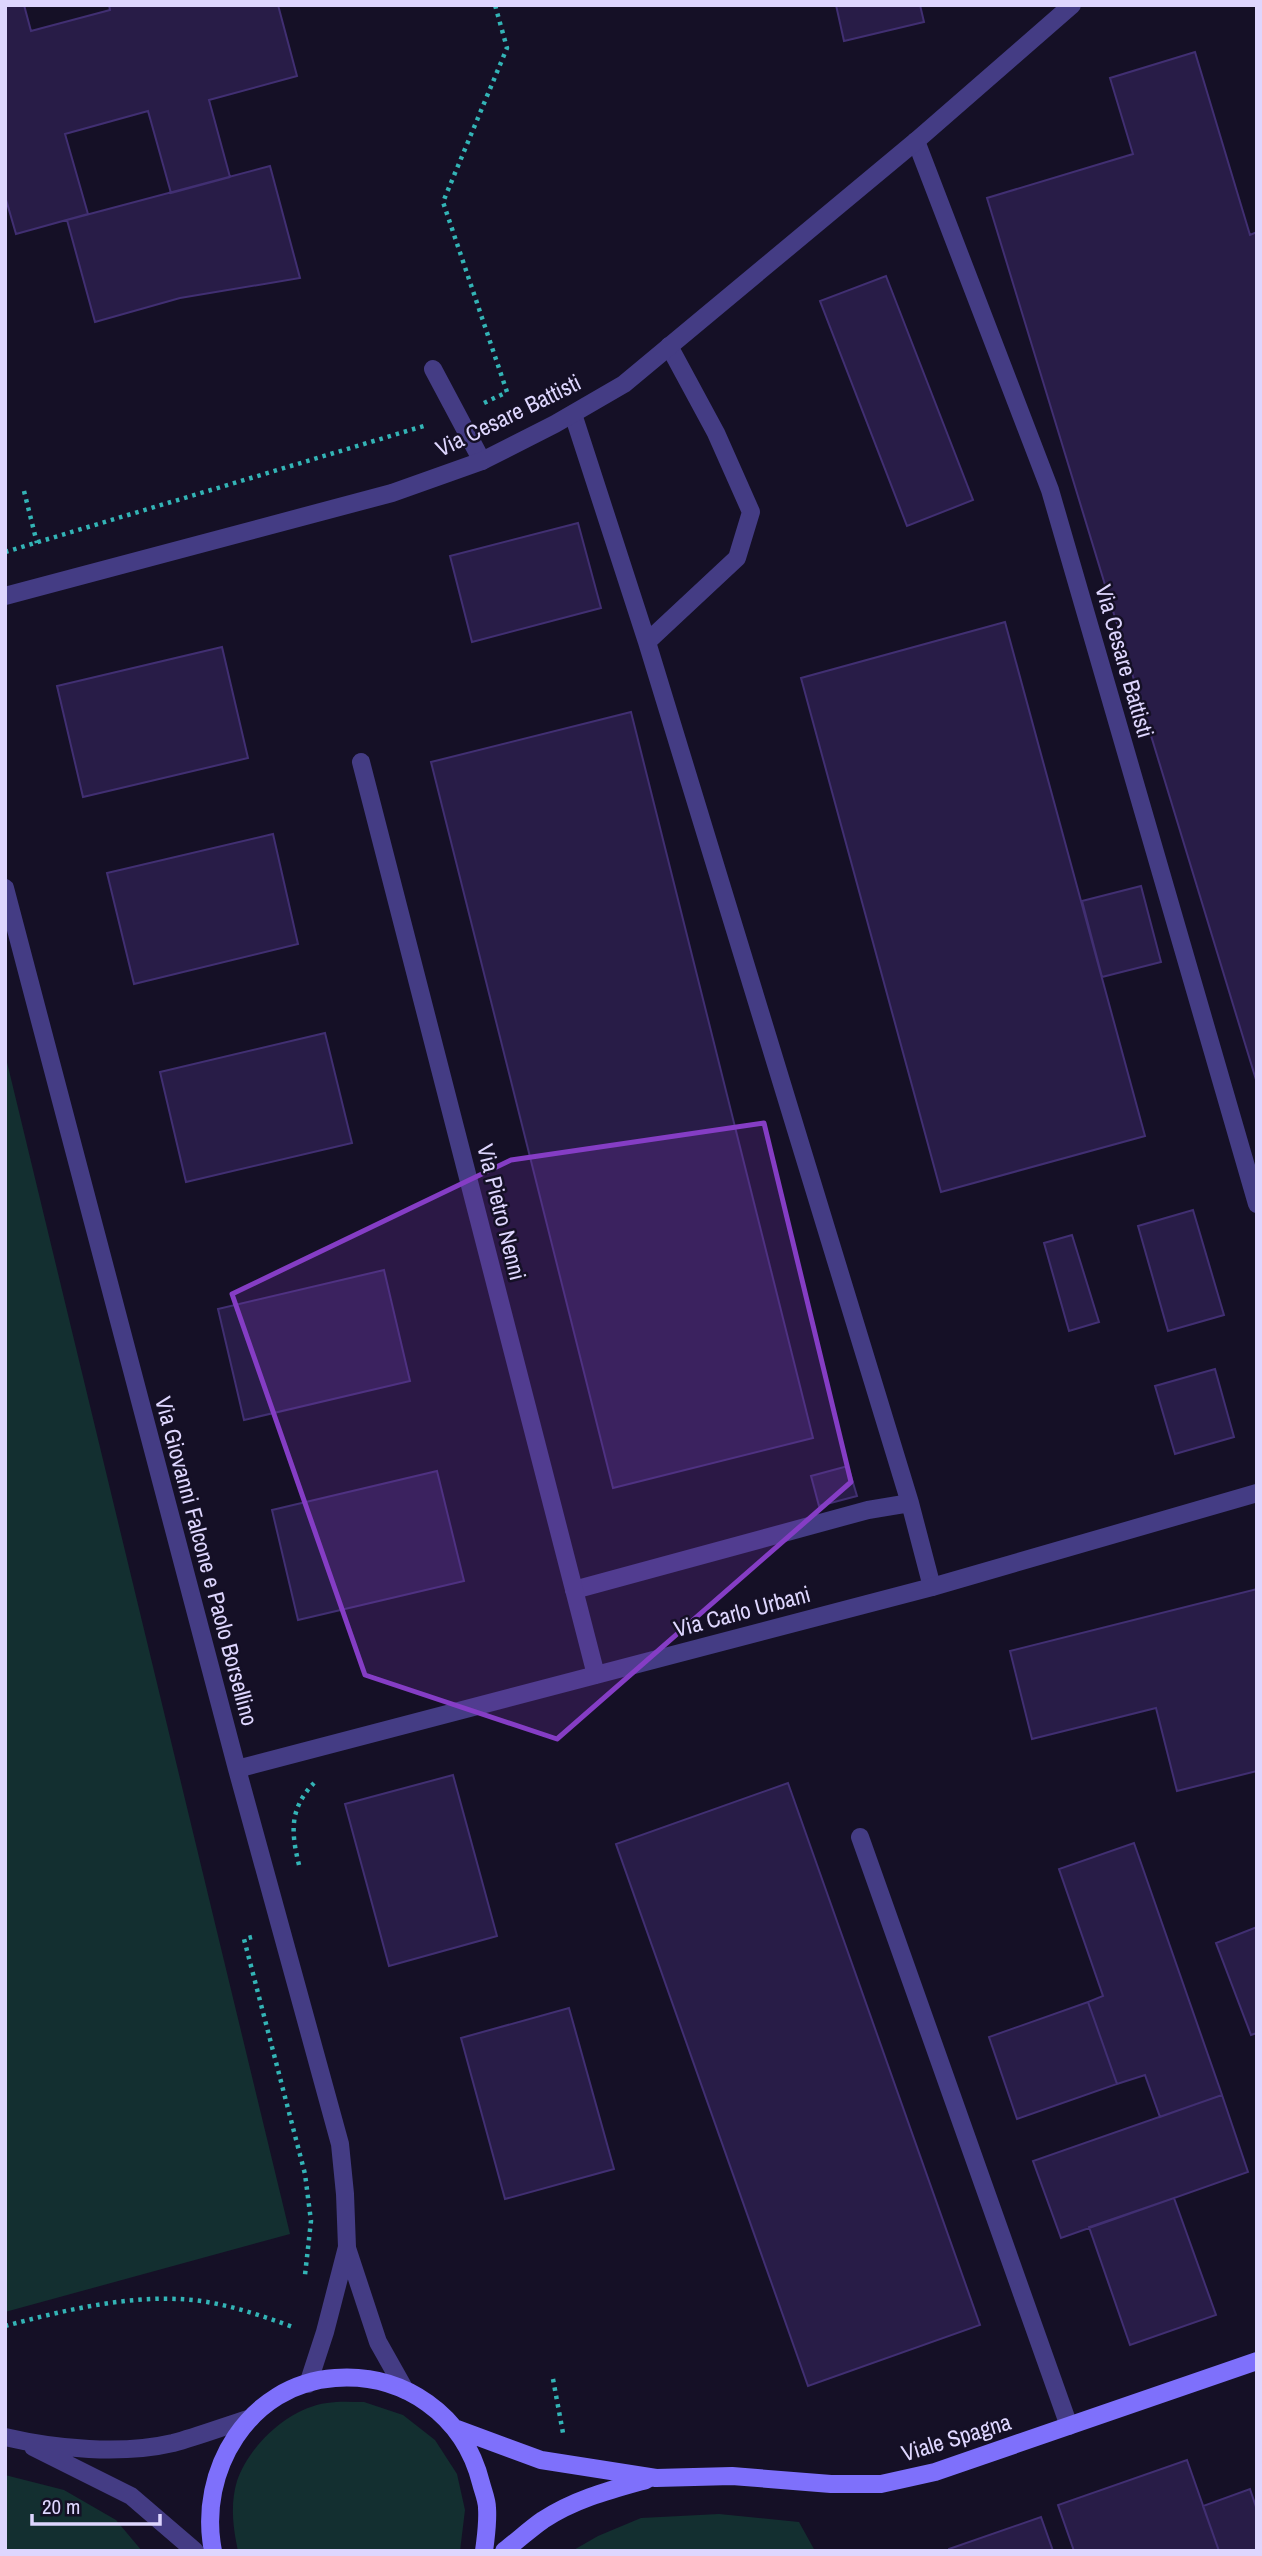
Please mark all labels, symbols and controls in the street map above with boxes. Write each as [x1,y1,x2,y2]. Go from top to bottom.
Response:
street label: Via Cesare Battisti [430,366,586,464]
street label: Via Cesare Battisti [1088,581,1162,741]
street label: Via Pietro Nenni [470,1141,534,1283]
street label: Via Giovanni Falcone e Paolo Borsellino [148,1393,266,1729]
street label: Via Carlo Urbani [670,1578,814,1644]
street label: Viale Spagna [897,2406,1015,2468]
scale bar [32,2482,159,2526]
text: 20 m [42,2492,80,2521]

